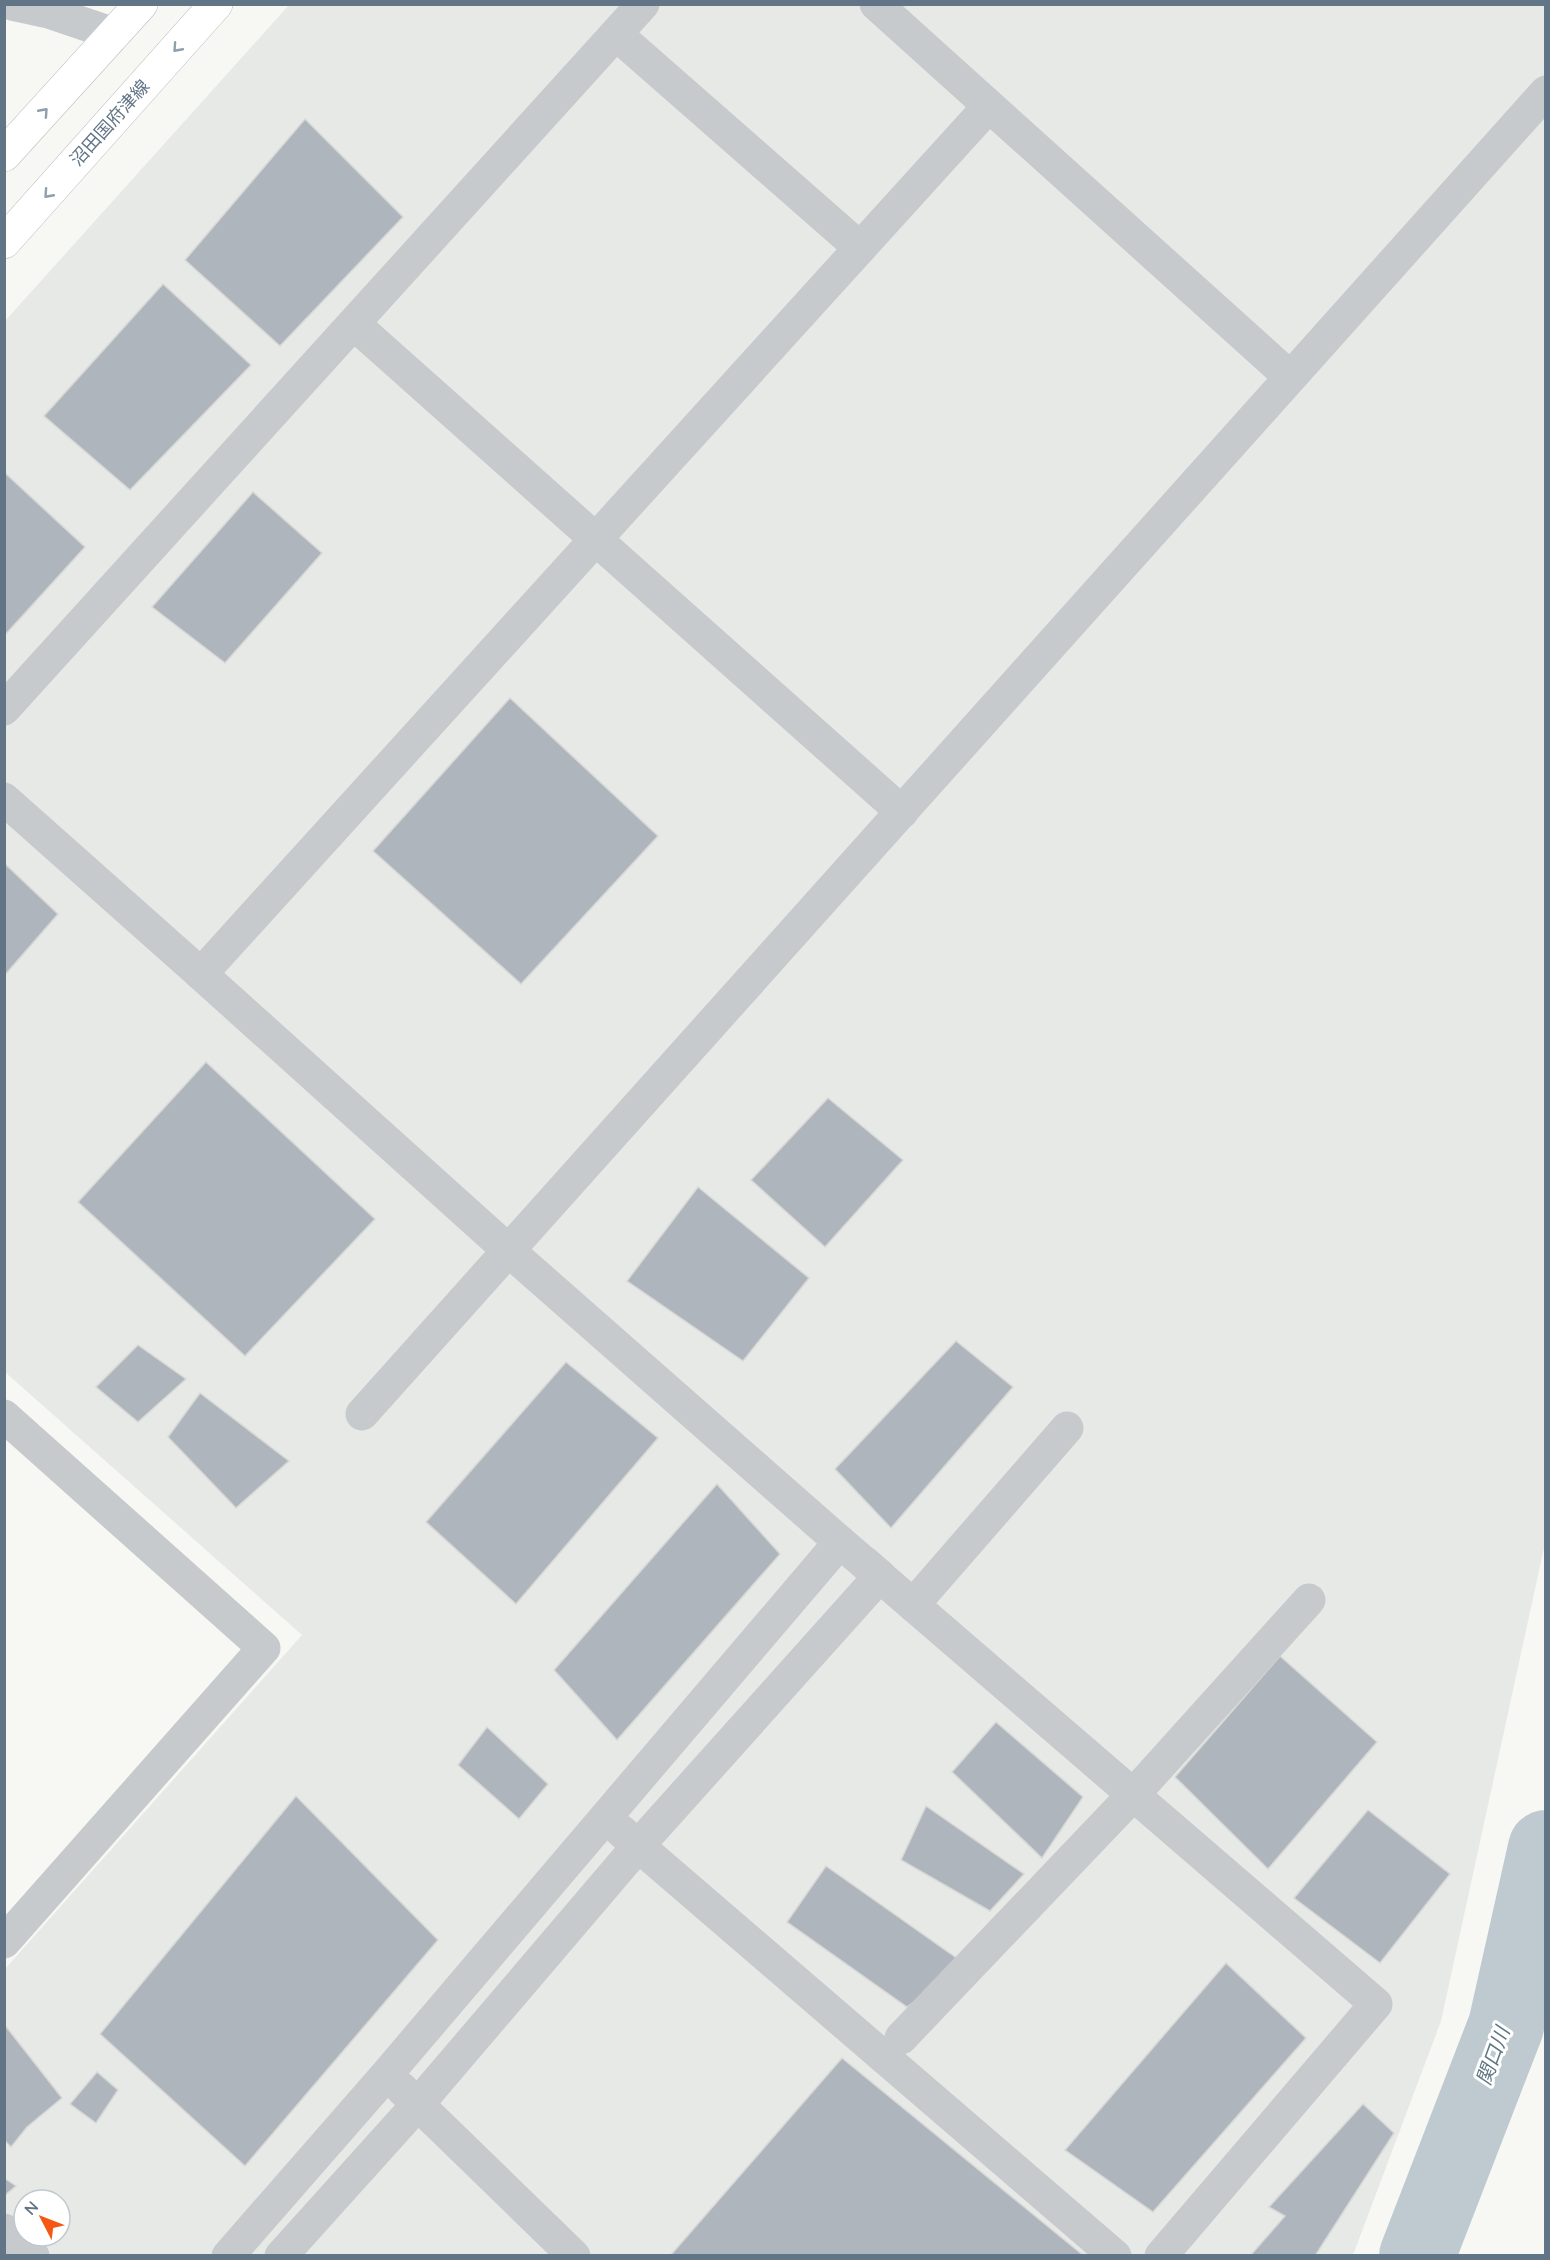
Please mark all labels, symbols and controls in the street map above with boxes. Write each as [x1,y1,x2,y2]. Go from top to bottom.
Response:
one-way arrow [173,41,184,52]
street label: 沼田国府津線 [65,75,154,170]
one-way arrow [37,108,48,119]
one-way arrow [44,187,55,198]
water label: 関口川 [1471,2021,1515,2088]
north arrow [12,2188,72,2248]
text: N [19,2197,42,2219]

